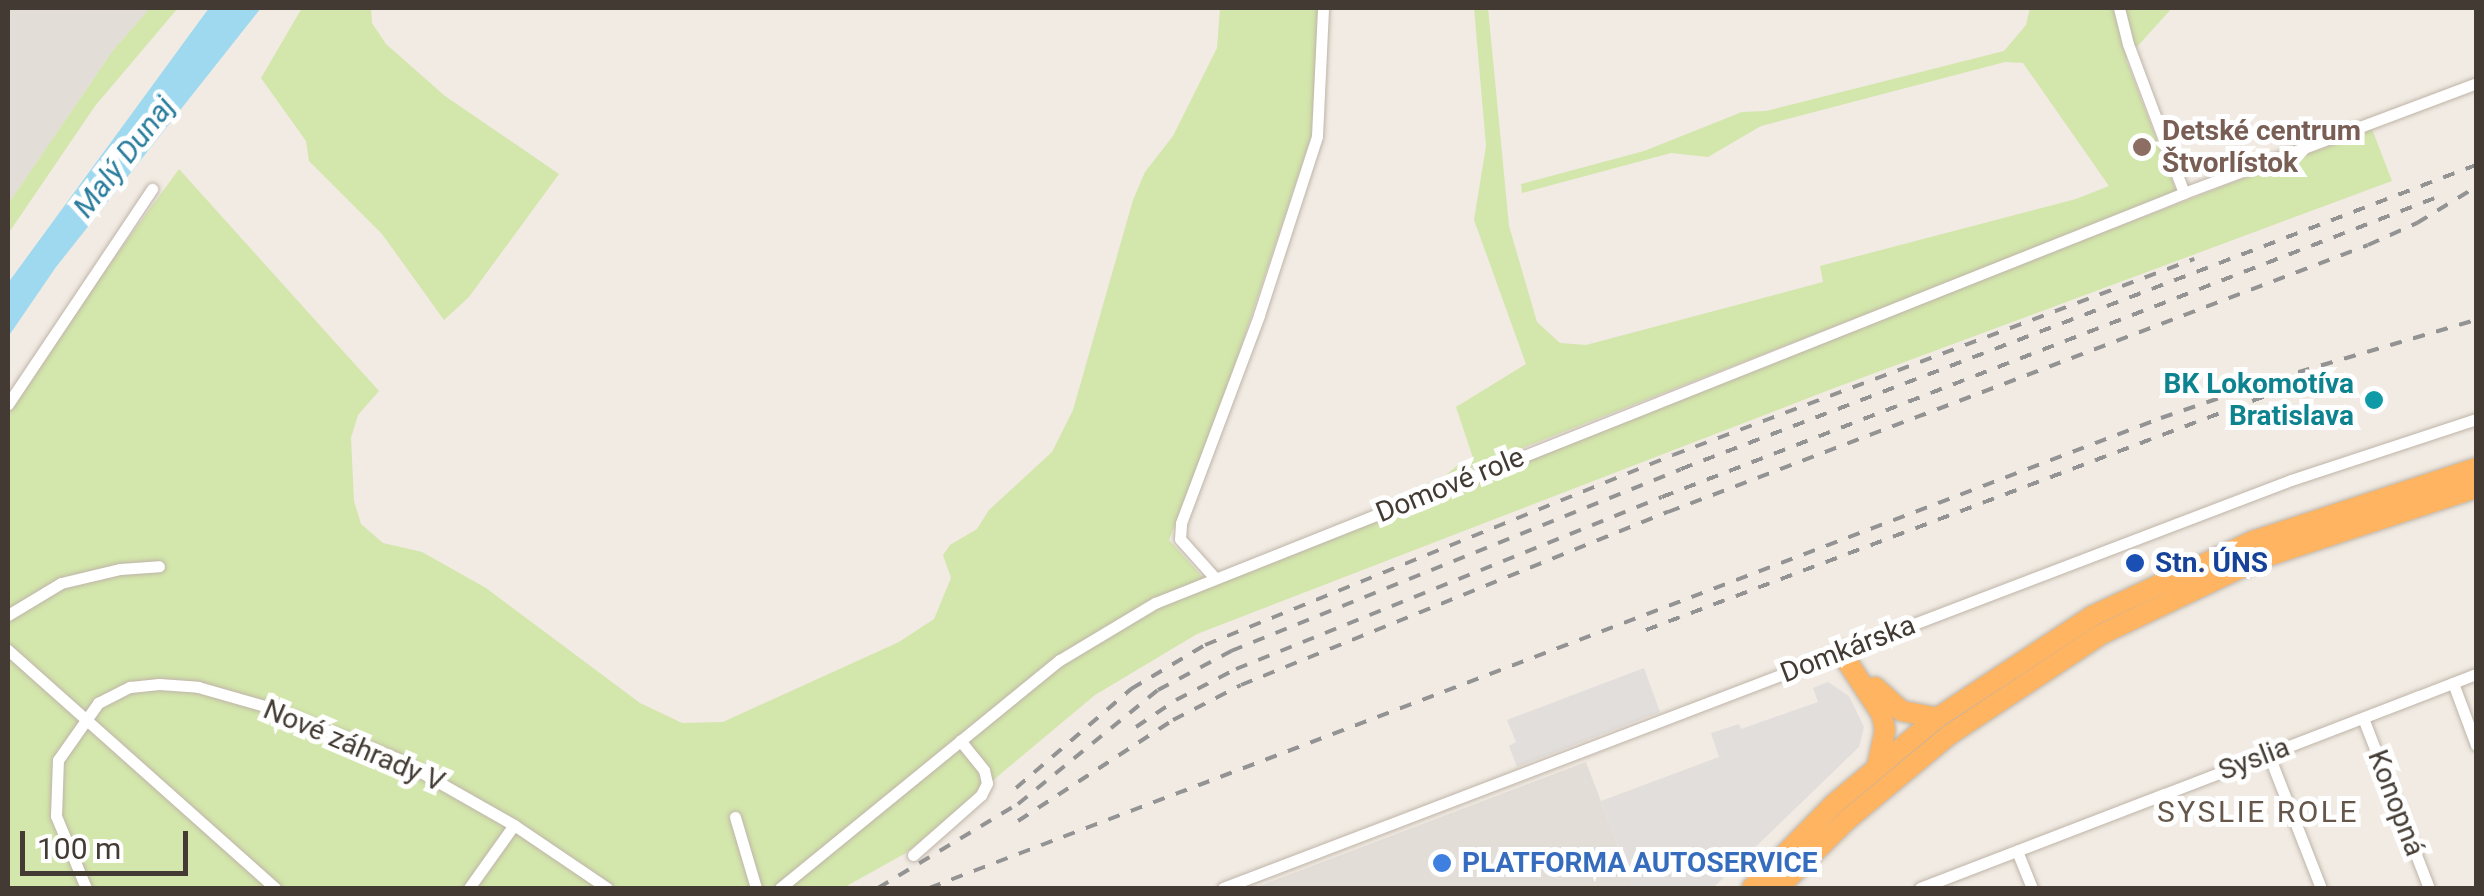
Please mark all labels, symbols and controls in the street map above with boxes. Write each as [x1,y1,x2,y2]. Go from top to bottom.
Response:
water label: Malý Dunaj [66,89,182,225]
place label: Detské centrum Štvorlístok [2162,114,2361,180]
marker: Detské centrum Štvorlístok [2131,136,2153,158]
place label: BK Lokomotíva Bratislava [2164,367,2354,433]
marker: BK Lokomotíva Bratislava [2363,389,2385,411]
street label: Domové role [1371,440,1529,530]
place label: Stn. ÚNS [2155,546,2268,580]
marker: Stn. ÚNS [2124,552,2146,574]
street label: Domkárska [1776,608,1920,690]
street label: Nové záhrady V [258,693,450,799]
street label: Syslia [2214,730,2294,788]
street label: Konopná [2360,745,2432,861]
district label: SYSLIE ROLE [2157,794,2359,830]
scale bar [25,811,192,873]
text: 100 m [37,831,121,866]
place label: PLATFORMA AUTOSERVICE [1462,846,1818,880]
marker: PLATFORMA AUTOSERVICE [1431,852,1453,874]

